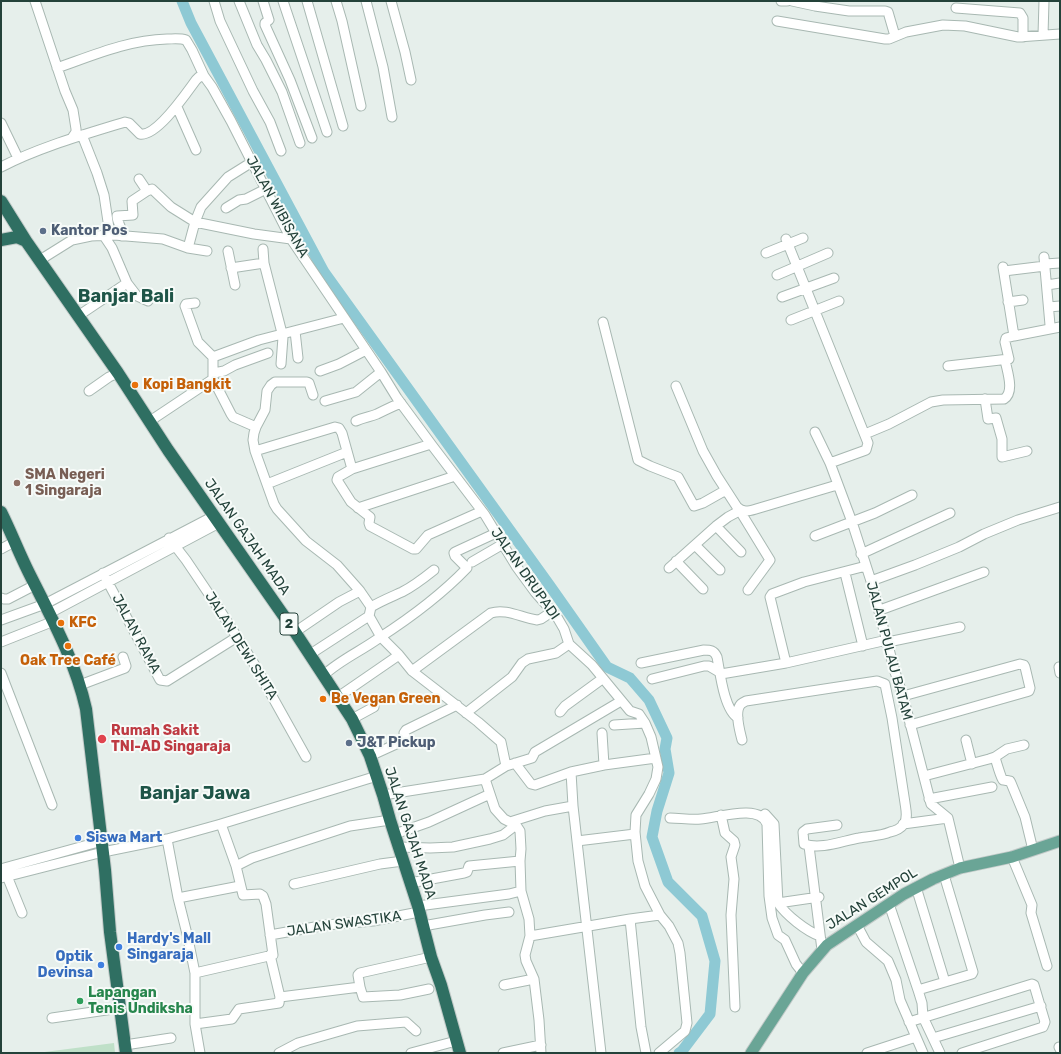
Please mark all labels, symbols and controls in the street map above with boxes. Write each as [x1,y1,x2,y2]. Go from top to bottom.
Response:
street label: JALAN WIBISANA [242,153,312,261]
place label: Kantor Pos [51,223,127,239]
marker: Kantor Pos [38,226,48,236]
district label: Banjar Bali [78,286,174,308]
place label: Kopi Bangkit [143,377,231,393]
marker: Kopi Bangkit [130,380,140,390]
place label: SMA Negeri 1 Singaraja [25,467,105,500]
street label: JALAN GAJAH MADA [201,476,293,598]
marker: SMA Negeri 1 Singaraja [12,478,22,488]
street label: JALAN DRUPADI [487,525,563,623]
street label: JALAN PULAU BATAM [862,580,916,722]
street label: JALAN DEWI SHITA [201,589,281,703]
street label: JALAN RAMA [108,591,164,677]
road number: 2 [280,613,298,635]
place label: KFC [69,615,97,631]
marker: KFC [56,618,66,628]
marker: Oak Tree Café [63,641,73,651]
place label: Oak Tree Café [20,653,116,669]
place label: Be Vegan Green [331,691,441,707]
marker: Be Vegan Green [318,694,328,704]
place label: Rumah Sakit TNI-AD Singaraja [111,723,231,756]
marker: Rumah Sakit TNI-AD Singaraja [96,733,108,745]
place label: J&T Pickup [357,735,436,751]
marker: J&T Pickup [344,738,354,748]
street label: JALAN GAJAH MADA [381,765,439,901]
district label: Banjar Jawa [140,783,250,805]
place label: Siswa Mart [86,830,162,846]
marker: Siswa Mart [73,833,83,843]
street label: JALAN GEMPOL [823,864,921,934]
street label: JALAN SWASTIKA [286,908,402,940]
place label: Hardy's Mall Singaraja [127,931,211,964]
marker: Hardy's Mall Singaraja [114,942,124,952]
place label: Optik Devinsa [38,949,93,982]
marker: Optik Devinsa [96,960,106,970]
place label: Lapangan Tenis Undiksha [88,985,193,1018]
marker: Lapangan Tenis Undiksha [75,996,85,1006]

